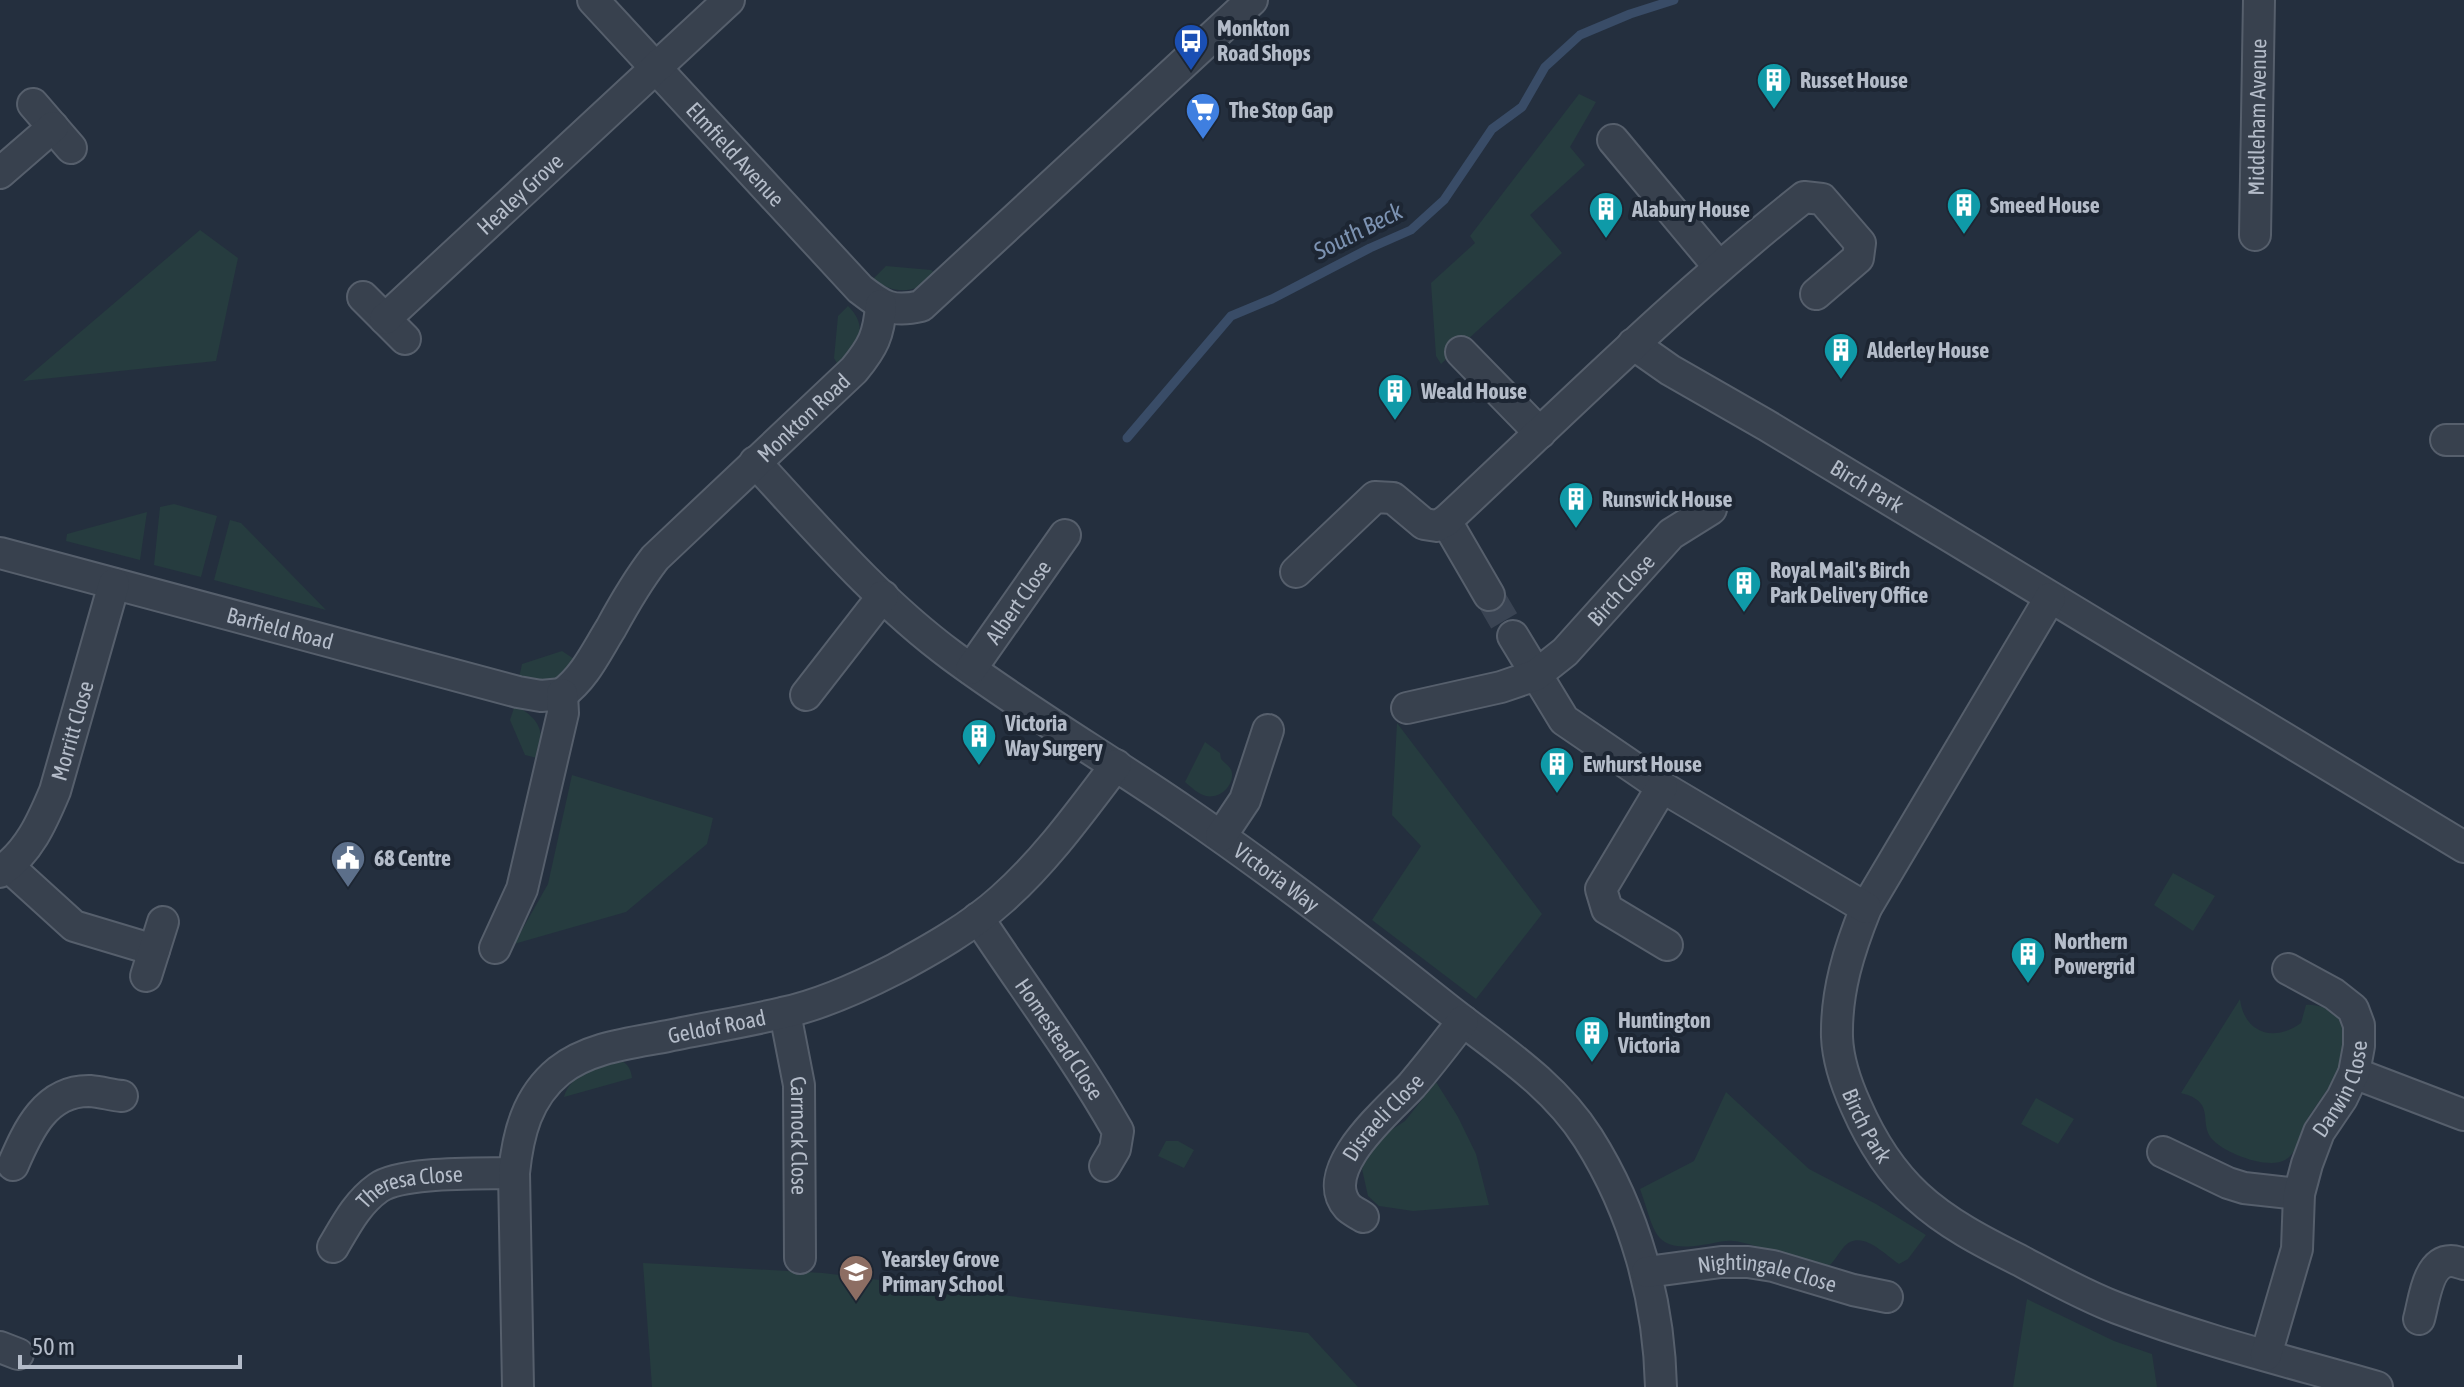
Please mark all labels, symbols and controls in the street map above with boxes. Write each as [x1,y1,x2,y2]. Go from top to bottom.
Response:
place label: Monkton Road Shops [1217,15,1311,66]
bus stop icon: Monkton Road Shops [1172,22,1210,72]
street label: Middleham Avenue [2243,38,2271,196]
building icon: Russet House [1755,61,1793,111]
place label: Russet House [1800,67,1908,93]
supermarket icon: The Stop Gap [1184,91,1222,141]
street label: Elmfield Avenue [681,97,790,212]
place label: The Stop Gap [1229,97,1333,123]
street label: Healey Grove [472,148,568,240]
building icon: Smeed House [1945,186,1983,236]
building icon: Alabury House [1587,190,1625,240]
place label: Smeed House [1990,192,2100,218]
place label: Alabury House [1631,196,1750,222]
water label: South Beck [1308,197,1407,265]
building icon: Alderley House [1822,331,1860,381]
place label: Alderley House [1866,337,1989,363]
street label: Monkton Road [752,368,855,467]
building icon: Weald House [1376,372,1414,422]
place label: Weald House [1420,378,1527,404]
street label: Birch Park [1826,454,1909,518]
building icon: Runswick House [1557,480,1595,530]
place label: Runswick House [1602,486,1733,512]
street label: Birch Close [1582,549,1660,631]
street label: Albert Close [980,555,1056,649]
place label: Royal Mail's Birch Park Delivery Office [1770,557,1928,608]
building icon: Royal Mail's Birch Park Delivery Office [1725,564,1763,614]
street label: Barfield Road [224,601,336,655]
street label: Morritt Close [46,678,99,784]
place label: Victoria Way Surgery [1004,710,1103,761]
building icon: Victoria Way Surgery [960,717,998,767]
building icon: Ewhurst House [1538,745,1576,795]
place label: Ewhurst House [1583,751,1702,777]
street label: Victoria Way [1229,837,1325,917]
public building icon: 68 Centre [329,839,367,889]
place label: 68 Centre [374,845,451,871]
place label: Northern Powergrid [2054,928,2135,979]
building icon: Northern Powergrid [2009,935,2047,985]
street label: Homestead Close [1010,973,1109,1104]
street label: Geldof Road [665,1004,768,1049]
place label: Huntington Victoria [1617,1007,1711,1058]
building icon: Huntington Victoria [1573,1014,1611,1064]
street label: Darwin Close [2307,1041,2372,1142]
street label: Disraeli Close [1337,1068,1429,1166]
street label: Carrnock Close [785,1074,813,1195]
street label: Birch Park [1837,1085,1897,1168]
street label: Theresa Close [351,1161,463,1213]
place label: Yearsley Grove Primary School [881,1246,1005,1297]
street label: Nightingale Close [1696,1249,1840,1297]
school or university icon: Yearsley Grove Primary School [837,1253,875,1303]
scale bar [20,1319,240,1369]
text: 50 m [32,1333,75,1360]

